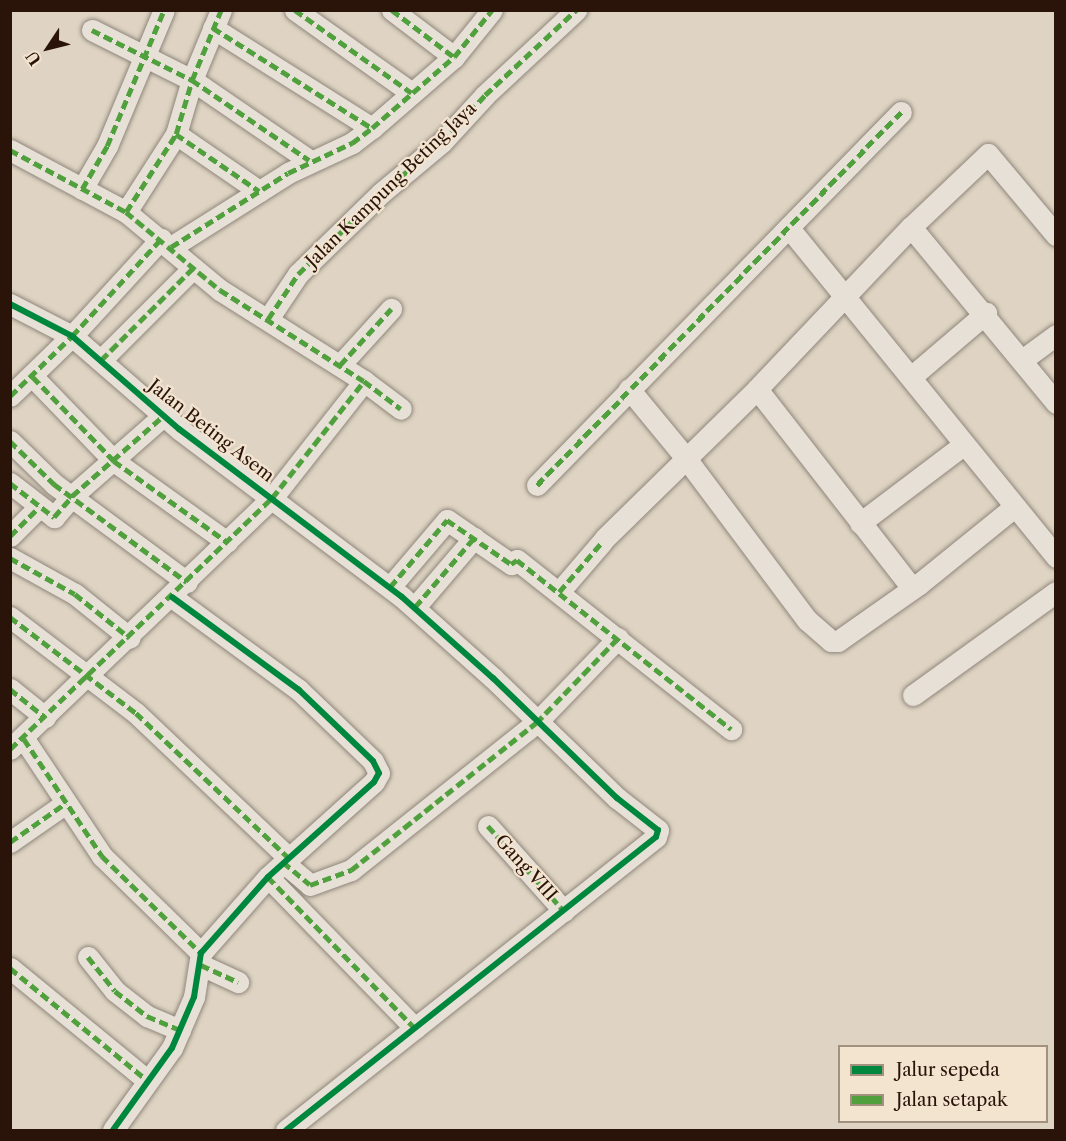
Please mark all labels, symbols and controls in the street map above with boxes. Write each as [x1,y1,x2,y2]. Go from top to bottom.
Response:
north arrow [18,18,78,78]
text: U [21,47,45,69]
street label: Jalan Kampung Beting Jaya [301,98,481,272]
street label: Jalan Beting Asem [143,375,279,487]
street label: Gang VIII [490,830,562,906]
legend [838,1045,1048,1123]
text: Jalur sepeda [896,1059,1000,1081]
text: Jalan setapak [896,1089,1007,1111]

